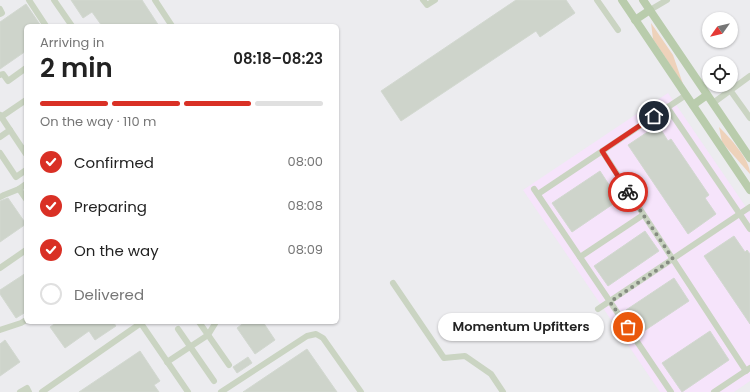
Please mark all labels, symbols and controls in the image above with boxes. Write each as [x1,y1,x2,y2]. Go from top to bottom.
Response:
north arrow [702,12,738,48]
map controls [702,12,738,92]
text: Arriving in [40,33,104,52]
text: 08:18–08:23 [233,48,323,69]
text: 2 min [40,50,113,86]
button: locate [702,56,738,92]
pin [637,99,671,133]
icon: home [643,105,665,127]
text: On the way · 110 m [40,112,156,131]
icon: check [40,151,62,173]
text: Confirmed [74,152,154,173]
text: 08:00 [288,152,323,171]
courier [608,172,648,212]
icon: bike [617,181,639,203]
icon: check [40,195,62,217]
text: Preparing [74,196,147,217]
text: 08:08 [287,196,323,215]
icon: check [40,239,62,261]
text: On the way [74,240,159,261]
text: 08:09 [288,240,323,259]
text: Delivered [74,284,144,305]
pin [611,310,645,344]
callout: Momentum Upfitters [438,313,604,341]
icon: bag [617,316,639,338]
text: Momentum Upfitters [453,317,590,336]

